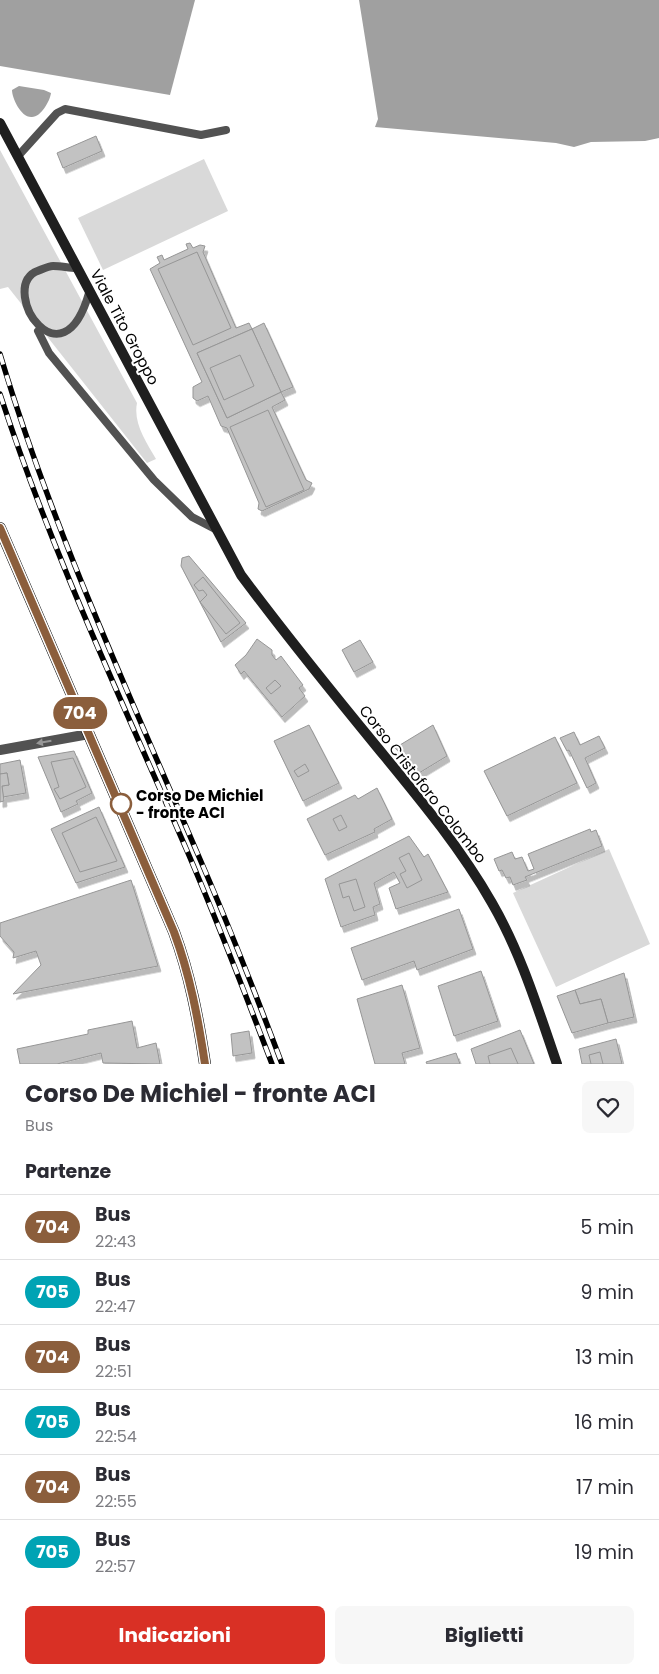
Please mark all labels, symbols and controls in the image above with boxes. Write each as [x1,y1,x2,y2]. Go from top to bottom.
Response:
street label: Viale Tito Groppo [86,265,164,389]
line badge: 704 [51,697,109,729]
text: 704 [63,700,97,725]
street label: Corso Cristoforo Colombo [355,701,491,867]
one-way arrow [37,738,52,746]
place label: Corso De Michiel - fronte ACI [136,785,263,823]
marker: Corso De Michiel - fronte ACI [110,793,132,815]
text: Corso De Michiel - fronte ACI [25,1077,376,1110]
button: heart [582,1081,634,1133]
text: Bus [25,1114,53,1137]
text: Partenze [25,1158,111,1185]
text: Bus [95,1201,131,1228]
text: 704 [36,1214,69,1239]
text: 5 min [581,1214,634,1241]
text: 22:43 [95,1230,136,1253]
text: Bus [95,1266,131,1293]
text: 705 [36,1279,69,1304]
text: 9 min [581,1279,634,1306]
text: 22:47 [95,1295,136,1318]
text: Bus [95,1331,131,1358]
text: 704 [36,1344,69,1369]
text: 13 min [575,1344,634,1371]
text: 22:51 [95,1360,132,1383]
text: Bus [95,1396,131,1423]
text: 705 [36,1409,69,1434]
text: 16 min [574,1409,634,1436]
text: 22:54 [95,1425,137,1448]
text: Bus [95,1461,131,1488]
text: 704 [36,1474,69,1499]
text: 17 min [576,1474,634,1501]
text: 22:55 [95,1490,137,1513]
text: Bus [95,1526,131,1553]
text: 705 [36,1539,69,1564]
text: 19 min [574,1539,634,1566]
text: 22:57 [95,1555,136,1578]
button: Indicazioni [25,1606,325,1664]
button: Biglietti [335,1606,634,1664]

